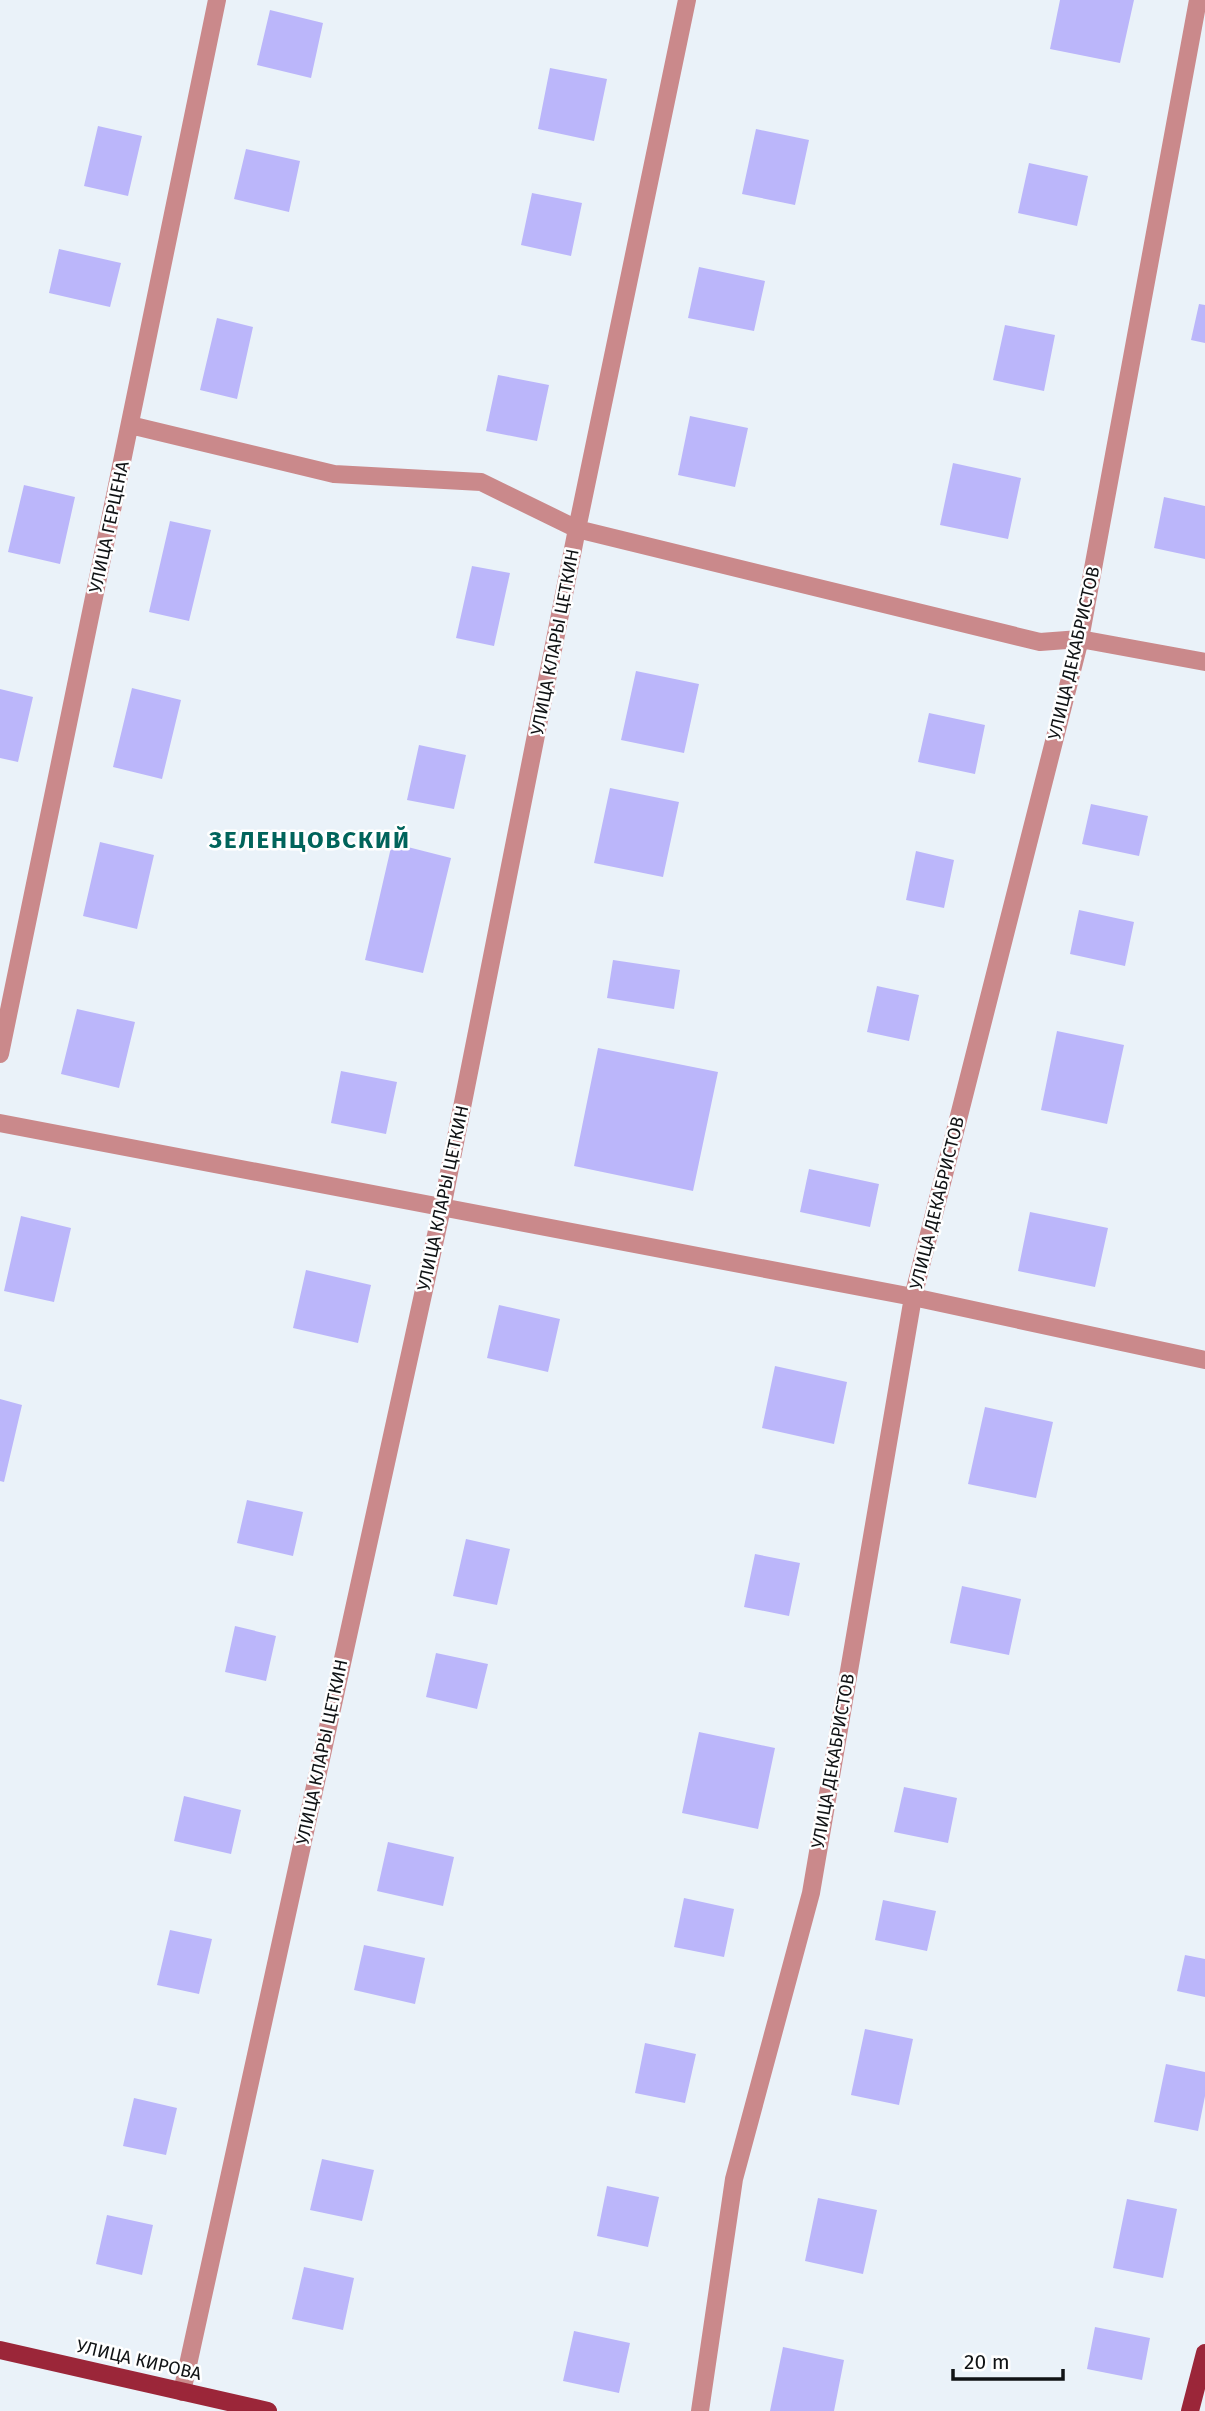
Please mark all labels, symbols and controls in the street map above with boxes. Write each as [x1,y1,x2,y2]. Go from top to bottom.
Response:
street label: УЛИЦА ГЕРЦЕНА [84,459,134,595]
street label: УЛИЦА КЛАРЫ ЦЕТКИН [526,547,584,737]
street label: УЛИЦА ДЕКАБРИСТОВ [1043,564,1105,742]
district label: ЗЕЛЕНЦОВСКИЙ [208,825,411,854]
street label: УЛИЦА КЛАРЫ ЦЕТКИН [413,1103,473,1293]
street label: УЛИЦА ДЕКАБРИСТОВ [905,1114,969,1292]
street label: УЛИЦА КЛАРЫ ЦЕТКИН [292,1657,352,1847]
street label: УЛИЦА ДЕКАБРИСТОВ [807,1672,859,1850]
street label: УЛИЦА КИРОВА [74,2335,204,2385]
scale bar [953,2338,1063,2382]
text: 20 m [964,2349,1010,2375]

